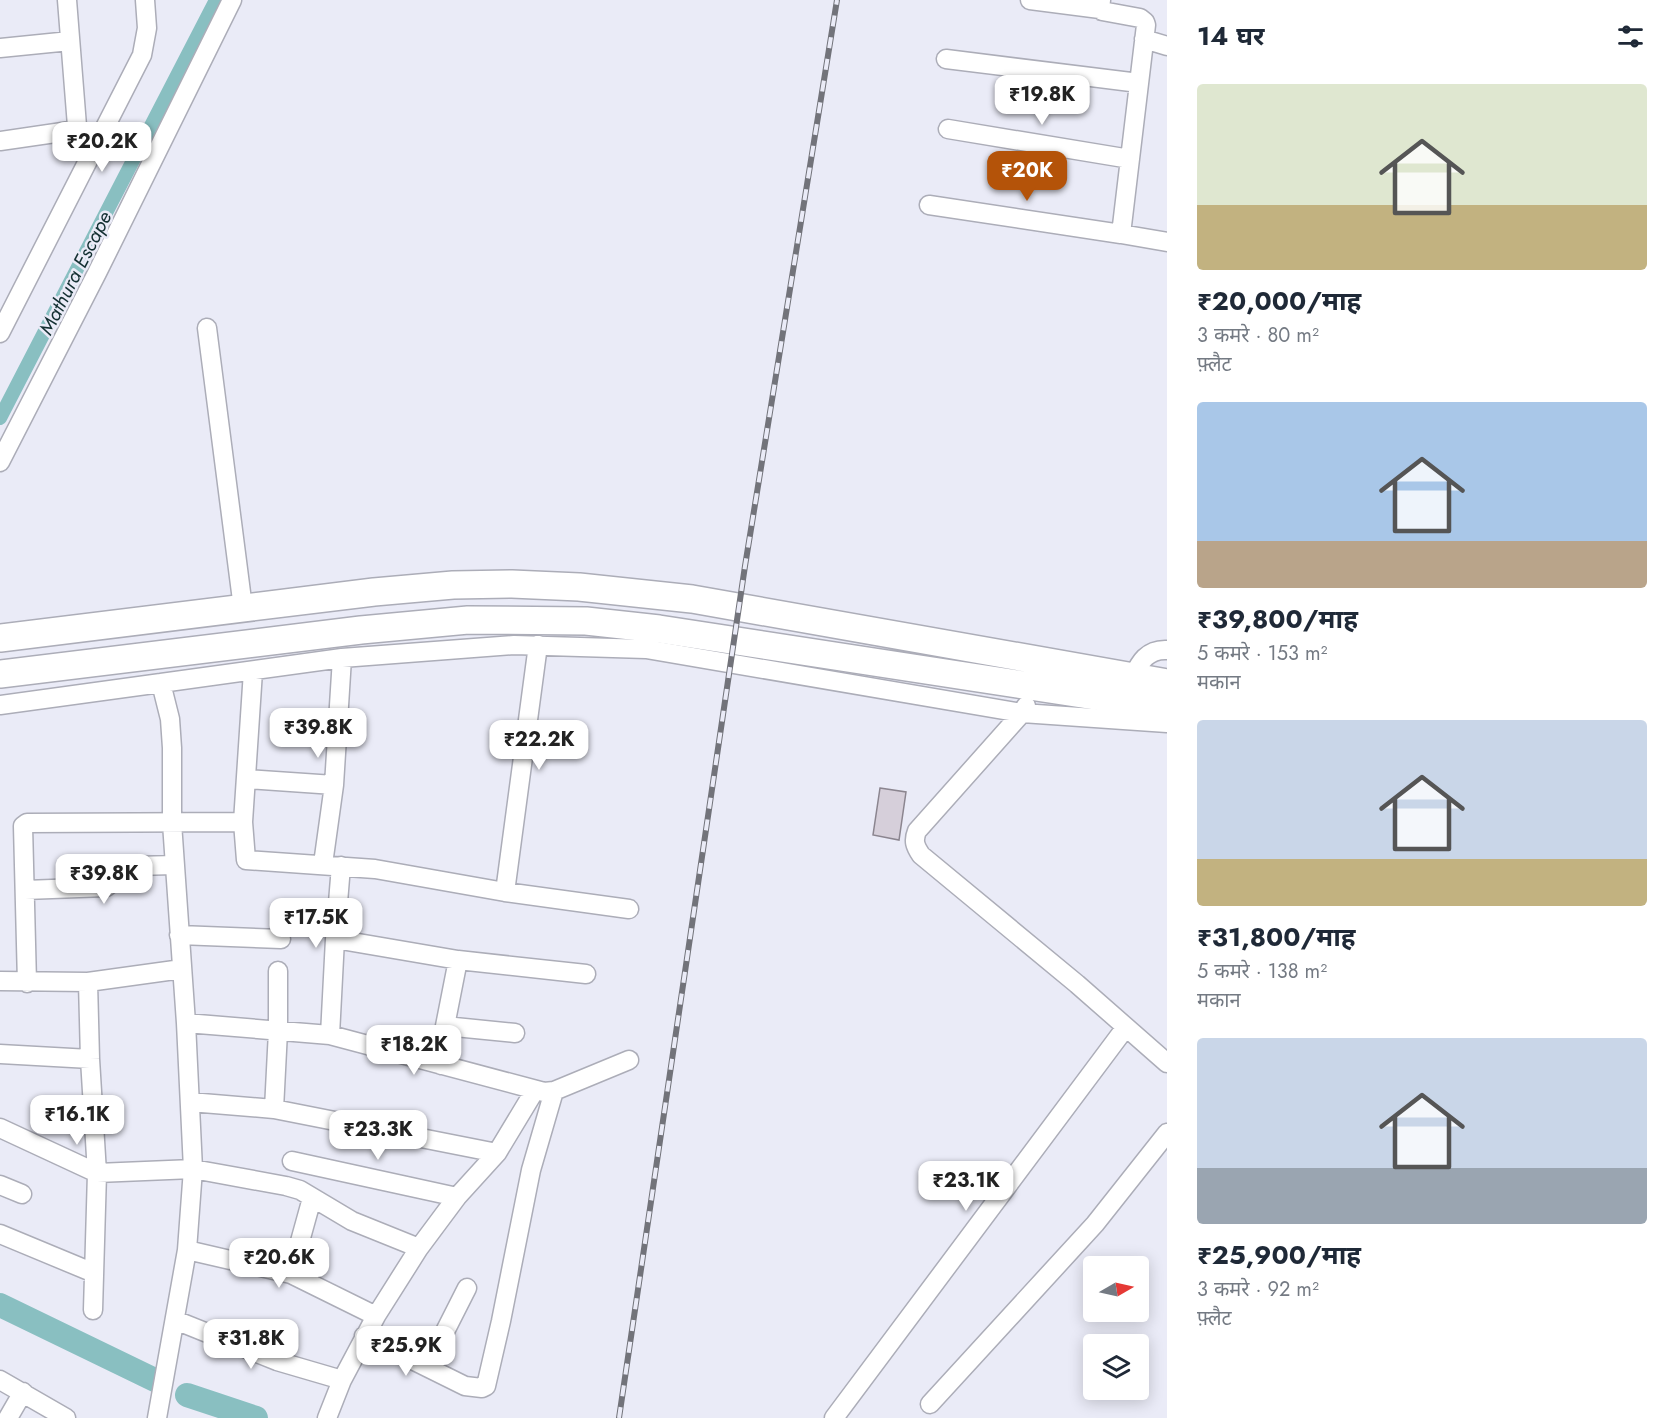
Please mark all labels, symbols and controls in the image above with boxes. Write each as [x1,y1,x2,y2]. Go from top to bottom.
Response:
text: 14 घर [1197,17,1265,55]
icon: filters [1614,20,1647,53]
pin: ₹19.8K [993,75,1091,126]
text: ₹19.8K [1009,80,1075,109]
pin: ₹20.2K [53,122,151,173]
icon: home [1368,123,1476,231]
text: ₹20.2K [66,127,138,156]
pin: ₹20K [991,151,1063,202]
text: ₹20K [1001,156,1053,185]
water label: Mathura Escape [32,206,119,340]
text: ₹20,000/माह [1197,282,1361,320]
text: 3 कमरे · 80 m² [1197,321,1319,350]
text: फ़्लैट [1197,350,1232,379]
icon: home [1368,441,1476,549]
text: ₹39,800/माह [1197,600,1358,638]
text: 5 कमरे · 153 m² [1197,639,1328,668]
text: मकान [1197,668,1241,697]
pin: ₹39.8K [269,708,367,759]
text: ₹39.8K [284,713,352,742]
pin: ₹22.2K [490,720,588,771]
text: ₹22.2K [503,725,575,754]
icon: home [1368,759,1476,867]
pin: ₹39.8K [55,854,153,905]
text: ₹39.8K [70,859,138,888]
pin: ₹17.5K [267,898,365,949]
text: ₹17.5K [284,903,349,932]
text: ₹31,800/माह [1197,918,1356,956]
text: 5 कमरे · 138 m² [1197,957,1327,986]
text: मकान [1197,986,1241,1015]
pin: ₹18.2K [365,1025,463,1076]
text: ₹18.2K [380,1030,448,1059]
icon: home [1368,1077,1476,1185]
pin: ₹16.1K [28,1095,126,1146]
text: ₹16.1K [44,1100,110,1129]
pin: ₹23.3K [329,1110,427,1161]
text: ₹23.3K [343,1115,413,1144]
pin: ₹23.1K [917,1161,1015,1212]
text: ₹23.1K [932,1166,1000,1195]
text: ₹25,900/माह [1197,1236,1361,1274]
pin: ₹20.6K [230,1238,328,1289]
text: ₹20.6K [243,1243,315,1272]
north arrow [1083,1256,1149,1322]
map controls [1083,1256,1149,1400]
text: 3 कमरे · 92 m² [1197,1275,1319,1304]
text: फ़्लैट [1197,1304,1232,1333]
pin: ₹31.8K [202,1319,300,1370]
text: ₹31.8K [218,1324,285,1353]
pin: ₹25.9K [357,1326,455,1377]
text: ₹25.9K [370,1331,442,1360]
button: layers [1083,1334,1149,1400]

